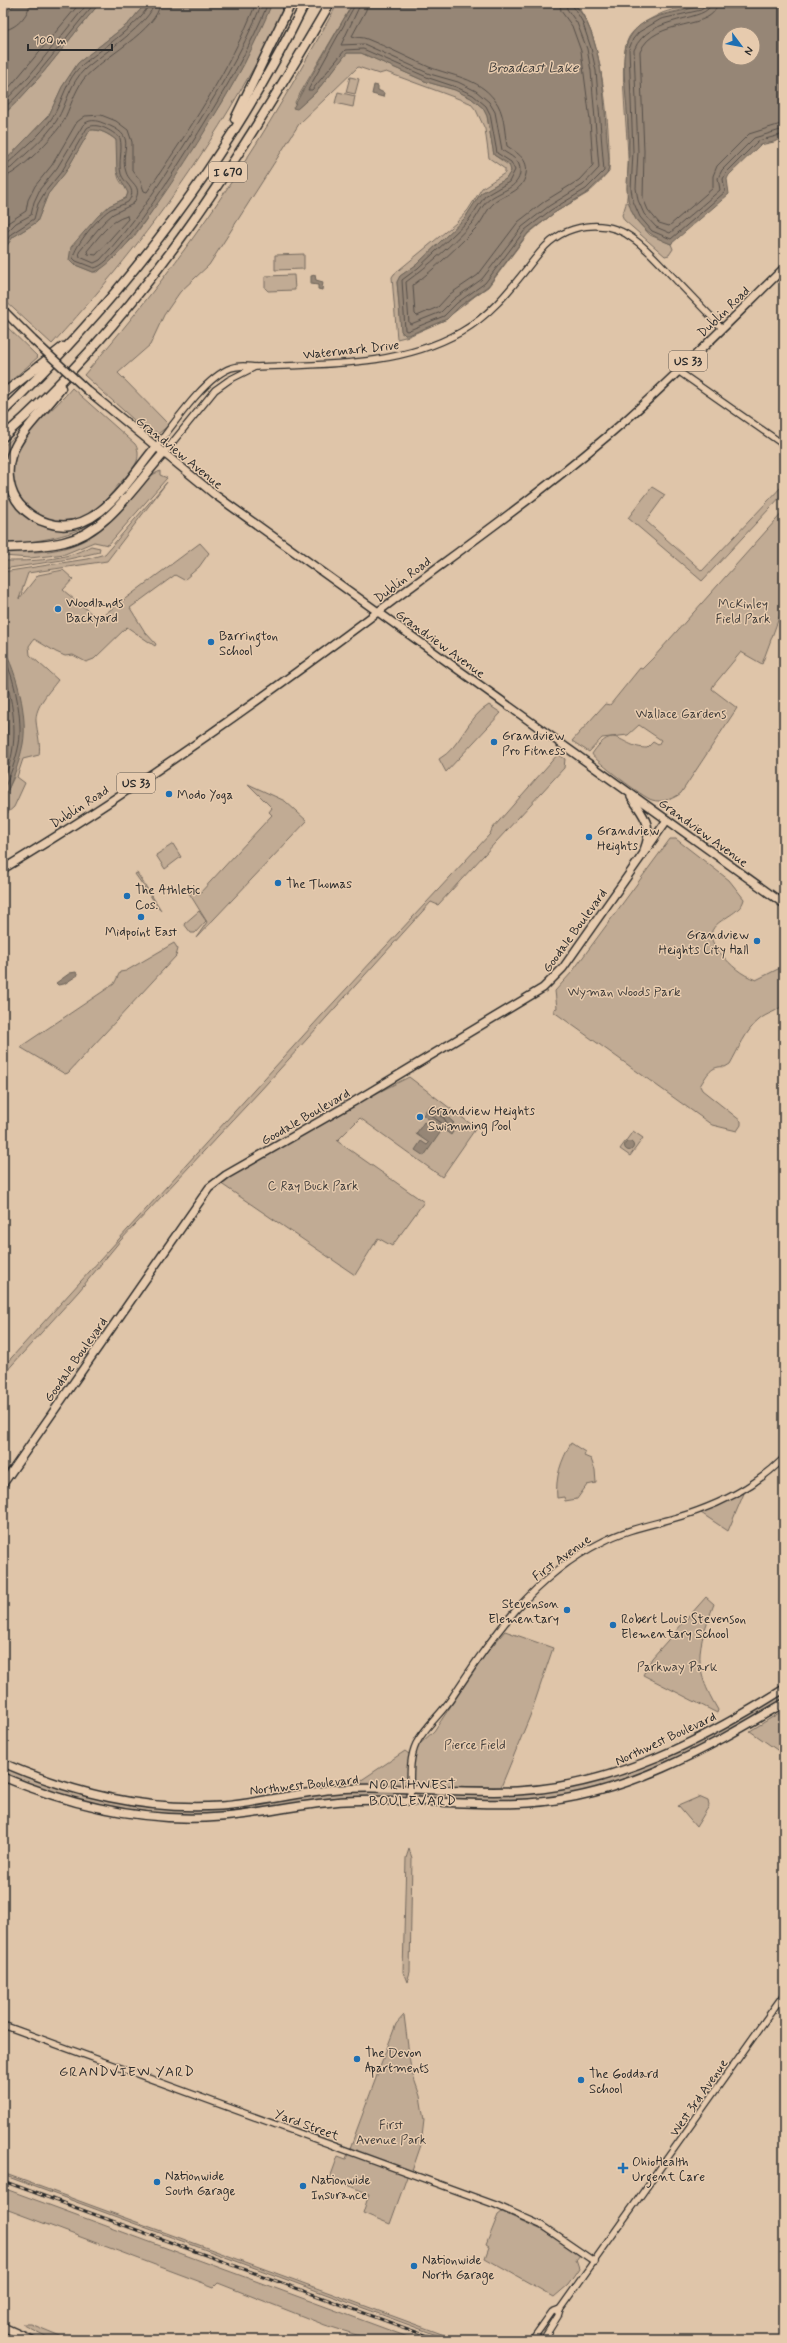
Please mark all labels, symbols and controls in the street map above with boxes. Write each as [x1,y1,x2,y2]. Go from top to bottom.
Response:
scale bar [28,26,112,52]
north arrow [721,26,761,66]
text: 100 m [34,33,66,49]
text: N [741,44,757,58]
water label: Broadcast Lake [488,59,579,77]
road number: I 670 [209,162,247,182]
street label: Dublin Road [694,283,754,341]
street label: Watermark Drive [302,337,400,364]
road number: US 33 [669,351,707,371]
street label: Grandview Avenue [132,413,226,493]
street label: Dublin Road [371,553,435,607]
place label: Woodlands Backyard [66,595,123,627]
park label: McKinley Field Park [716,596,771,628]
marker: Woodlands Backyard [53,604,63,614]
street label: Grandview Avenue [392,606,488,682]
place label: Barrington School [219,628,278,660]
marker: Barrington School [206,637,216,647]
park label: Wallace Gardens [636,706,726,723]
place label: Grandview Pro Fitness [502,728,566,760]
marker: Grandview Pro Fitness [489,737,499,747]
road number: US 33 [117,773,155,793]
street label: Dublin Road [47,782,112,833]
place label: Modo Yoga [177,787,233,804]
marker: Modo Yoga [164,789,174,799]
street label: Grandview Avenue [655,795,751,871]
place label: Grandview Heights [597,823,660,855]
marker: Grandview Heights [584,832,594,842]
place label: The Thomas [286,876,352,893]
marker: The Thomas [273,878,283,888]
place label: The Athletic Cos. [135,882,200,914]
street label: Goodale Boulevard [539,886,611,976]
marker: The Athletic Cos. [122,891,132,901]
marker: Midpoint East [136,912,146,922]
place label: Midpoint East [105,924,177,941]
place label: Grandview Heights City Hall [658,927,749,959]
marker: Grandview Heights City Hall [752,936,762,946]
park label: Wyman Woods Park [567,984,681,1001]
street label: Goodale Boulevard [258,1085,353,1150]
place label: Grandview Heights Swimming Pool [428,1103,535,1136]
marker: Grandview Heights Swimming Pool [415,1112,425,1122]
park label: C Ray Buck Park [268,1178,359,1195]
street label: Goodale Boulevard [41,1314,112,1406]
street label: First Avenue [529,1531,595,1585]
place label: Stevenson Elementary [488,1596,559,1628]
marker: Stevenson Elementary [562,1605,572,1615]
place label: Robert Louis Stevenson Elementary School [621,1611,746,1643]
marker: Robert Louis Stevenson Elementary School [608,1620,618,1630]
park label: Parkway Park [637,1659,718,1676]
street label: Northwest Boulevard [612,1708,719,1770]
park label: Pierce Field [444,1737,506,1754]
street label: Northwest Boulevard [249,1771,360,1800]
district label: NORTHWEST BOULEVARD [369,1776,457,1810]
place label: The Devon Apartments [365,2045,429,2078]
marker: The Devon Apartments [352,2054,362,2064]
street label: West 3rd Avenue [666,2056,732,2140]
district label: GRANDVIEW YARD [59,2063,195,2081]
place label: The Goddard School [589,2066,659,2098]
marker: The Goddard School [576,2075,586,2085]
street label: Yard Street [272,2106,342,2145]
park label: First Avenue Park [356,2117,427,2149]
place label: OhioHealth Urgent Care [632,2154,705,2188]
marker: OhioHealth Urgent Care [617,2162,629,2174]
place label: Nationwide South Garage [165,2168,236,2201]
place label: Nationwide Insurance [311,2172,371,2204]
marker: Nationwide South Garage [152,2177,162,2187]
marker: Nationwide Insurance [298,2181,308,2191]
place label: Nationwide North Garage [422,2252,495,2285]
marker: Nationwide North Garage [409,2261,419,2271]

